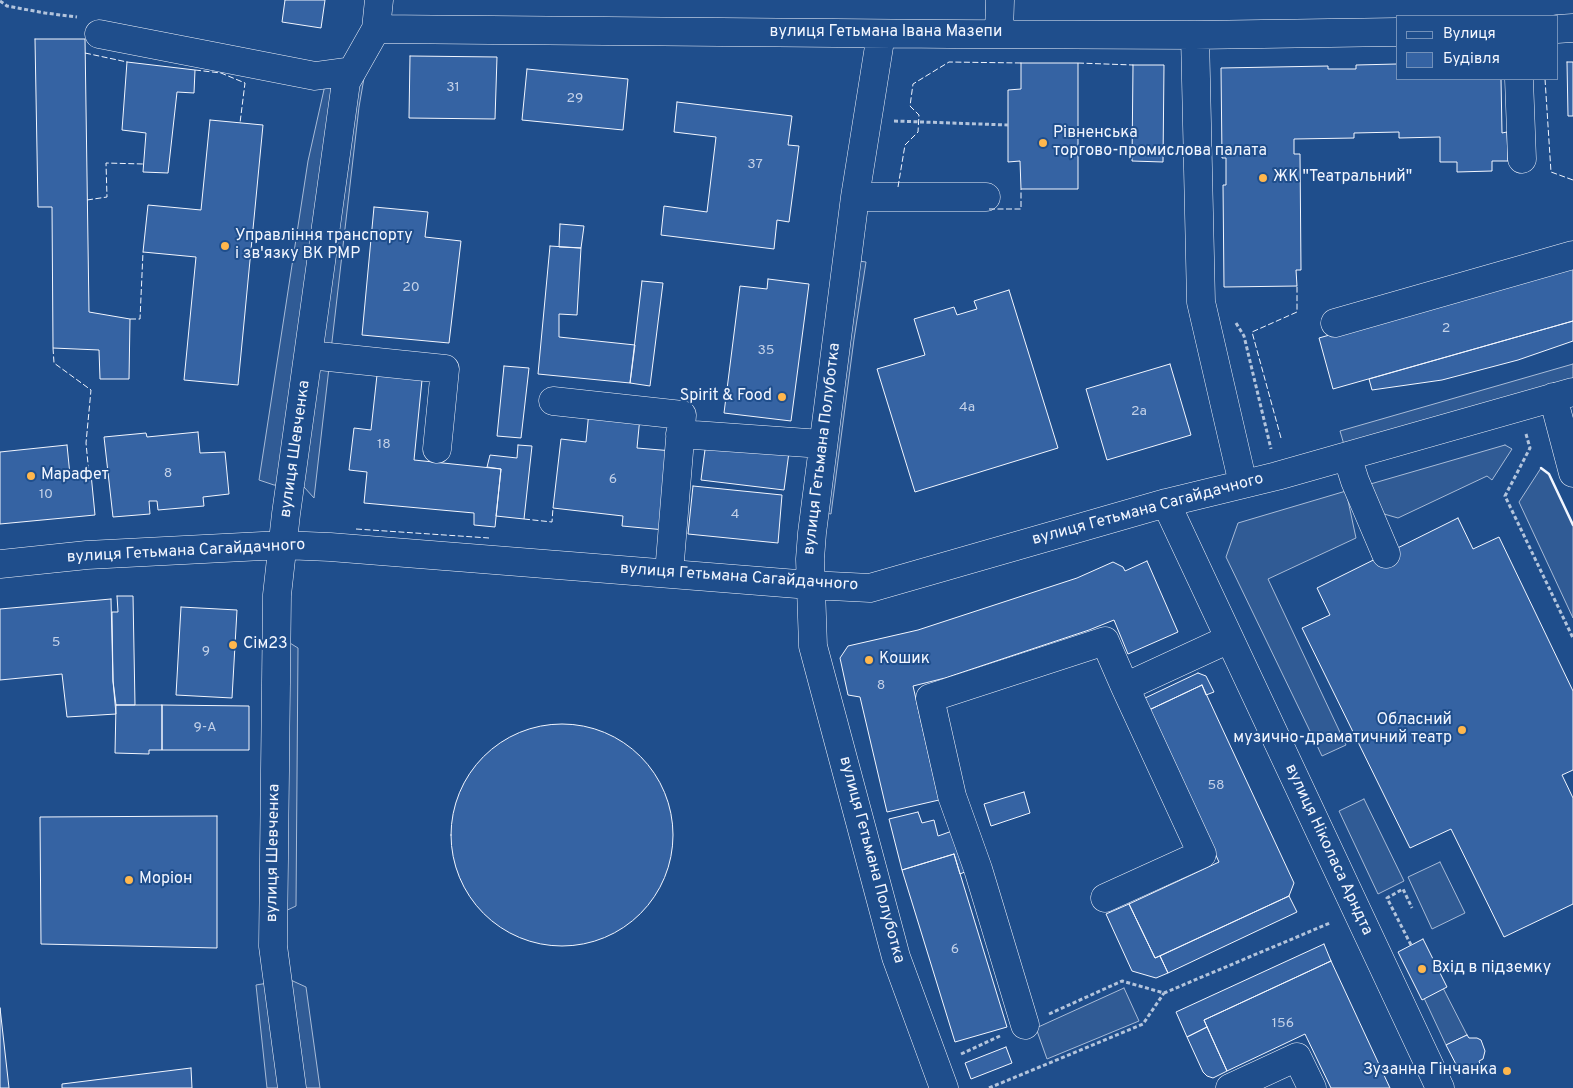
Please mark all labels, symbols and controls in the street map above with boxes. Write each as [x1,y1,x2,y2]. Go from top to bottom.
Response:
legend [1396,15,1558,80]
street label: вулиця Гетьмана Івана Мазепи [770,23,1002,43]
text: Вулиця [1443,25,1496,44]
text: Будівля [1443,50,1500,69]
house number: 31 [446,80,460,96]
house number: 29 [567,91,583,107]
place label: Рівненська торгово-промислова палата [1053,124,1267,162]
marker: Рівненська торгово-промислова палата [1037,137,1049,149]
house number: 37 [747,157,763,173]
place label: ЖК "Театральний" [1273,168,1412,188]
marker: ЖК "Театральний" [1257,172,1269,184]
place label: Управління транспорту і зв'язку ВК РМР [235,227,413,265]
marker: Управління транспорту і зв'язку ВК РМР [219,240,231,252]
house number: 20 [402,280,420,296]
house number: 2 [1442,321,1450,337]
street label: вулиця Гетьмана Полуботка [800,342,846,556]
house number: 35 [757,343,775,359]
street label: вулиця Шевченка [277,379,315,519]
place label: Spirit & Food [680,387,772,407]
marker: Spirit & Food [776,391,788,403]
house number: 4а [959,400,975,416]
house number: 2а [1131,404,1147,420]
house number: 18 [377,437,391,453]
place label: Марафет [41,466,109,486]
house number: 8 [164,466,172,482]
marker: Марафет [25,470,37,482]
street label: вулиця Гетьмана Сагайдачного [1030,470,1266,550]
house number: 6 [609,472,617,488]
house number: 10 [39,487,53,503]
house number: 4 [731,507,739,523]
street label: вулиця Гетьмана Сагайдачного [66,536,306,568]
street label: вулиця Гетьмана Сагайдачного [619,560,859,596]
house number: 5 [52,635,60,651]
place label: Сім23 [243,635,288,655]
marker: Сім23 [227,639,239,651]
house number: 9 [202,644,210,660]
place label: Кошик [879,650,930,670]
marker: Кошик [863,654,875,666]
house number: 8 [877,678,885,694]
place label: Обласний музично-драматичний театр [1233,711,1452,749]
house number: 9-А [193,720,217,736]
marker: Обласний музично-драматичний театр [1456,724,1468,736]
street label: вулиця Гетьмана Полуботка [834,754,908,966]
street label: вулиця Ніколаса Арндта [1280,761,1376,939]
house number: 58 [1207,778,1225,794]
street label: вулиця Шевченка [263,784,285,922]
place label: Моріон [139,870,192,890]
marker: Моріон [123,874,135,886]
house number: 6 [951,942,959,958]
place label: Вхід в підземку [1432,959,1551,979]
marker: Вхід в підземку [1416,963,1428,975]
house number: 156 [1272,1016,1294,1032]
place label: Зузанна Гінчанка [1363,1061,1497,1081]
marker: Зузанна Гінчанка [1501,1065,1513,1077]

